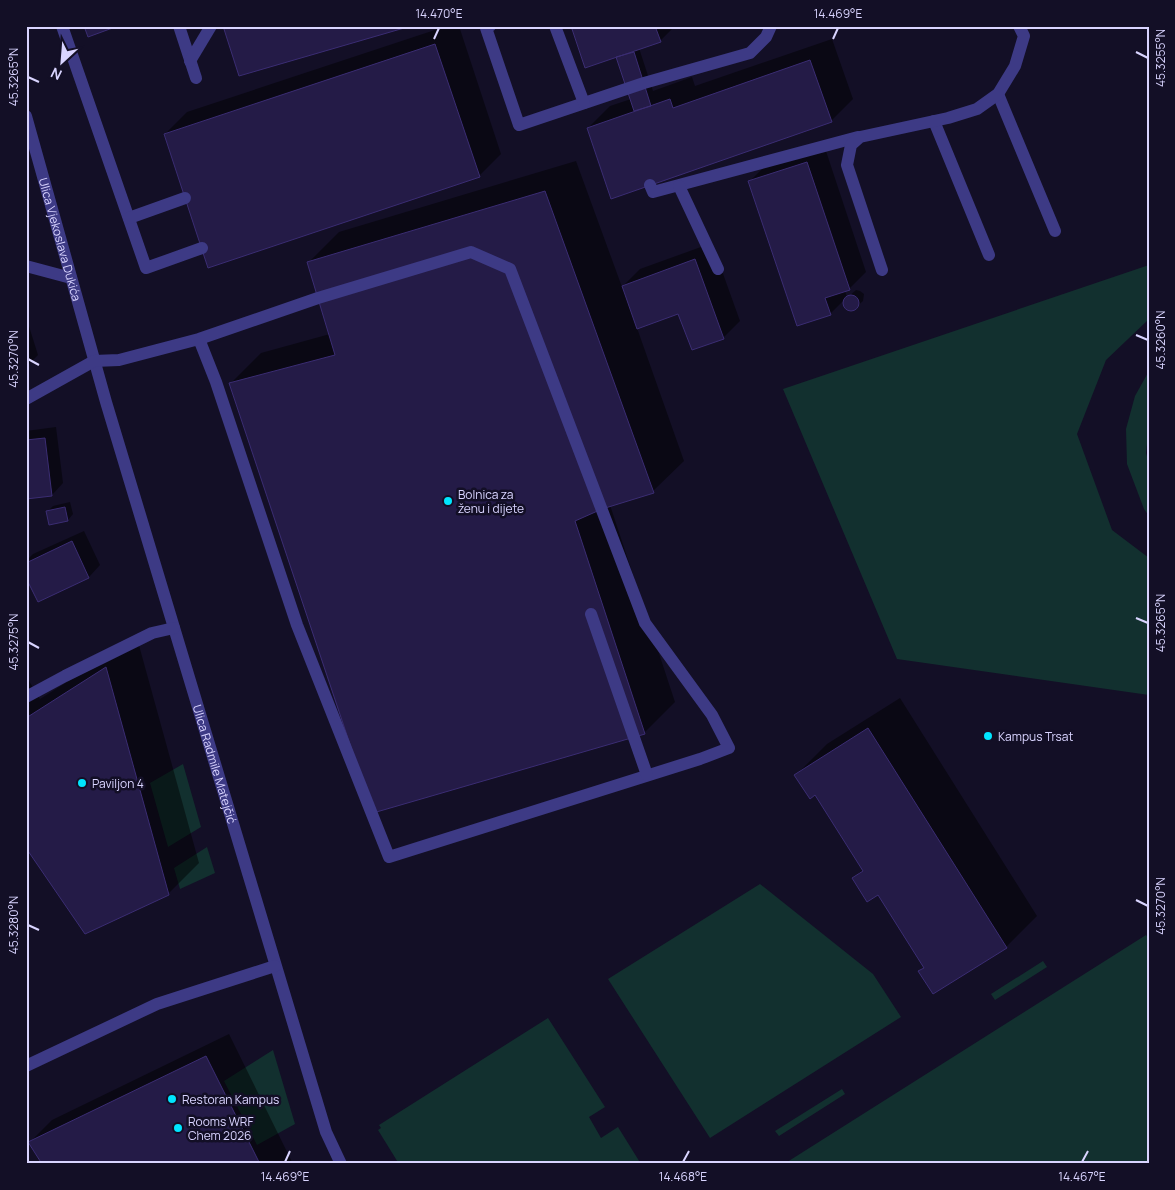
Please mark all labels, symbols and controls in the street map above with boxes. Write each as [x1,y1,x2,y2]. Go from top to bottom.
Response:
text: 14.470°E [415,5,463,22]
text: 14.469°E [814,5,862,22]
text: 45.3255°N [1152,29,1169,87]
north arrow [38,38,88,88]
text: 45.3265°N [5,48,22,106]
text: N [47,63,65,85]
street label: Ulica Vjekoslava Dukića [35,176,86,303]
text: 45.3260°N [1152,311,1169,369]
text: 45.3270°N [5,330,22,388]
place label: Bolnica za ženu i dijete [458,486,524,517]
marker: Bolnica za ženu i dijete [442,495,454,507]
text: 45.3265°N [1152,594,1169,652]
text: 45.3275°N [5,613,22,671]
street label: Ulica Radmile Matejčić [189,702,241,826]
place label: Kampus Trsat [998,728,1074,745]
marker: Kampus Trsat [982,730,994,742]
place label: Paviljon 4 [92,775,144,792]
marker: Paviljon 4 [76,777,88,789]
text: 45.3270°N [1152,877,1169,935]
text: 45.3280°N [5,896,22,954]
place label: Restoran Kampus [182,1091,279,1108]
marker: Restoran Kampus [166,1093,178,1105]
place label: Rooms WRF Chem 2026 [188,1113,253,1144]
marker: Rooms WRF Chem 2026 [172,1122,184,1134]
text: 14.469°E [261,1168,309,1185]
text: 14.468°E [659,1168,707,1185]
text: 14.467°E [1058,1168,1106,1185]

